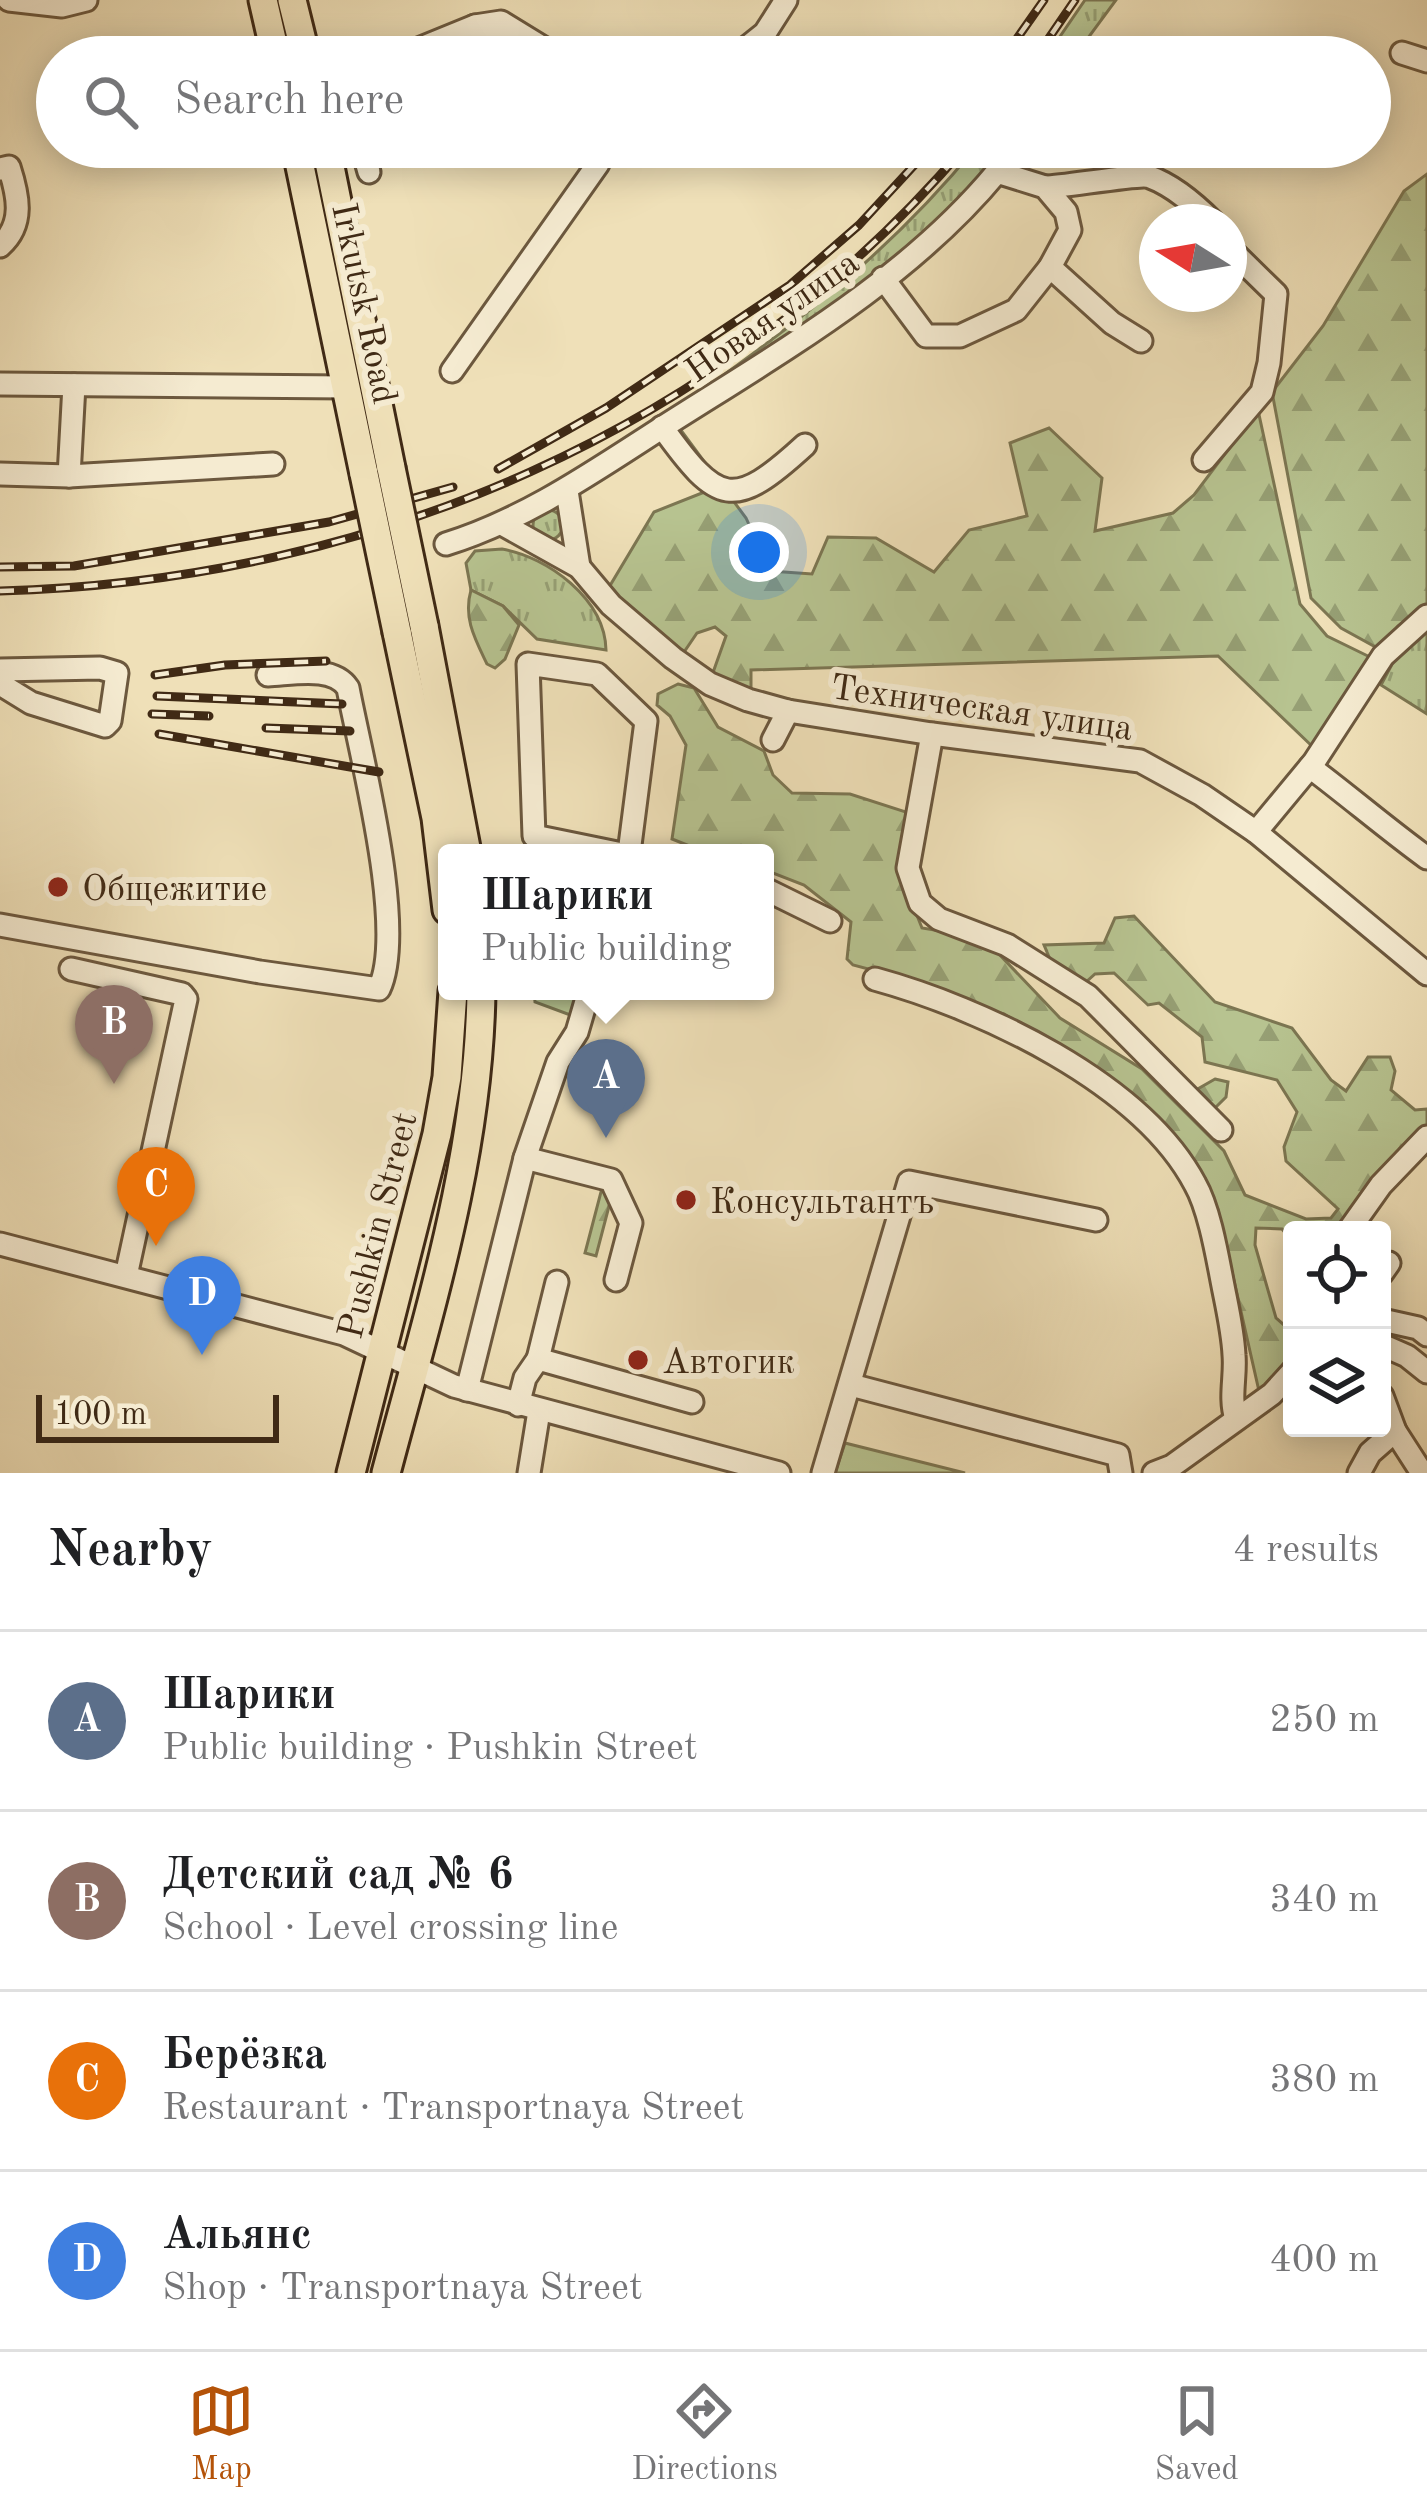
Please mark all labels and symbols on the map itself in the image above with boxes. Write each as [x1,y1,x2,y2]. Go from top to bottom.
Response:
street label: Irkutsk Road [323,200,401,407]
north arrow [1139,204,1247,312]
street label: Новая улица [680,245,867,391]
your location [729,522,789,582]
street label: Техническая улица [828,671,1135,749]
place label: Общежитие [82,873,267,909]
marker: Общежитие [45,874,71,900]
pin: B [75,985,153,1084]
pin: A [567,1039,645,1138]
street label: Pushkin Street [334,1109,425,1343]
pin: C [117,1147,195,1246]
place label: Консультантъ [710,1186,934,1222]
marker: Консультантъ [673,1187,699,1213]
pin: D [163,1256,241,1355]
place label: Автогик [662,1346,795,1382]
marker: Автогик [625,1347,651,1373]
scale bar [36,1389,279,1442]

